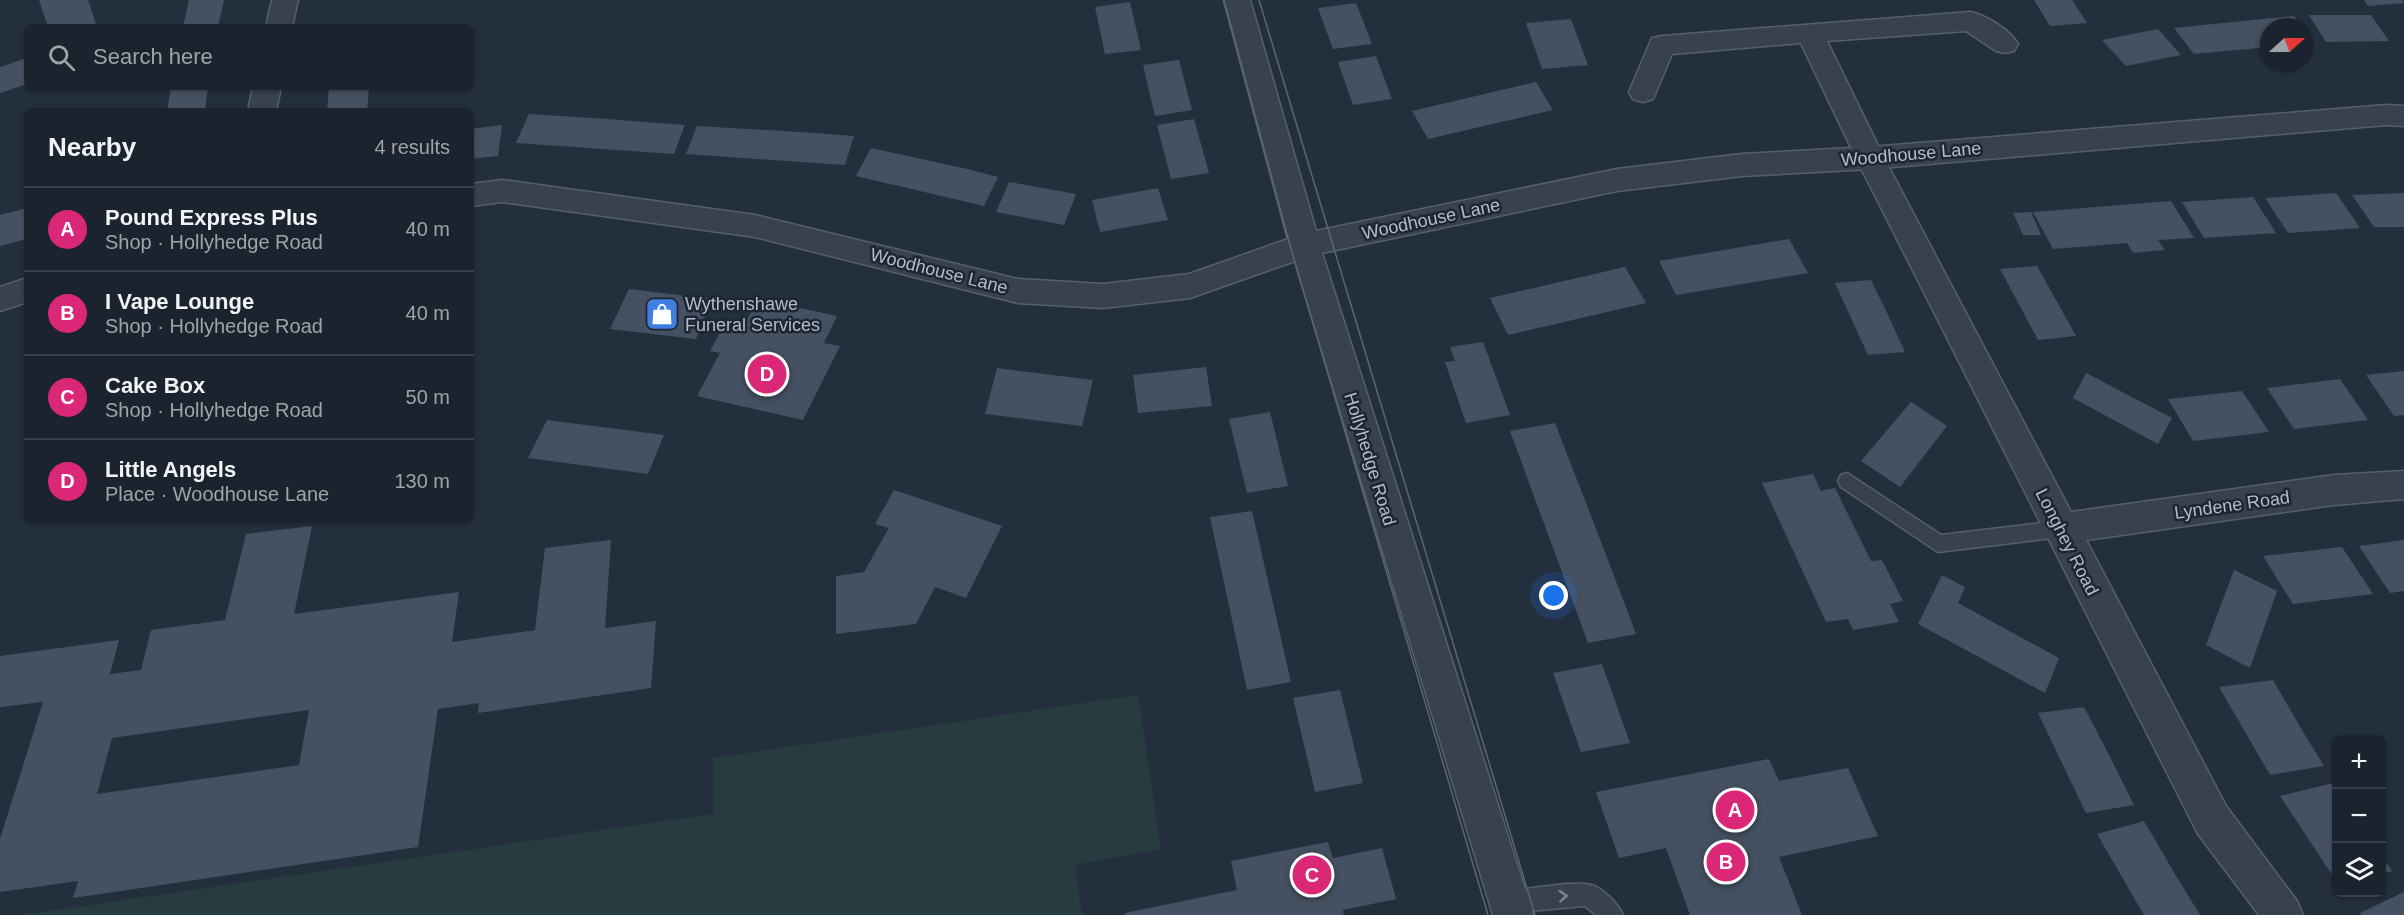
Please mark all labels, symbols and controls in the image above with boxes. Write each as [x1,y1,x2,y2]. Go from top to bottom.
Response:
north arrow [2260,18,2314,72]
search box [24,24,474,90]
icon: search [45,41,78,74]
text: Search here [93,44,213,69]
text: Nearby [48,132,136,162]
text: 4 results [374,136,450,158]
street label: Woodhouse Lane [1840,138,1982,170]
street label: Woodhouse Lane [1360,195,1502,243]
text: Pound Express Plus [105,205,318,230]
text: A [60,218,75,240]
text: 40 m [406,218,450,240]
text: Shop · Hollyhedge Road [105,231,323,253]
street label: Woodhouse Lane [868,244,1010,298]
text: I Vape Lounge [105,289,254,314]
place label: Wythenshawe Funeral Services [685,294,820,335]
shop icon: Wythenshawe Funeral Services [644,296,680,332]
text: B [60,302,75,324]
text: 40 m [406,302,450,324]
text: Shop · Hollyhedge Road [105,315,323,337]
pin: D [748,352,786,397]
text: Cake Box [105,373,205,398]
text: C [60,386,75,408]
text: 50 m [406,386,450,408]
street label: Hollyhedge Road [1340,390,1400,528]
text: Shop · Hollyhedge Road [105,399,323,421]
text: Little Angels [105,457,236,482]
text: D [60,470,75,492]
text: 130 m [394,470,450,492]
text: Place · Woodhouse Lane [105,483,329,505]
street label: Longhey Road [2032,485,2102,599]
street label: Lyndene Road [2173,487,2291,523]
your location [1539,581,1568,610]
map controls [2332,735,2386,897]
button: + [2332,735,2386,789]
pin: A [1716,788,1754,832]
button: − [2332,789,2386,843]
pin: B [1706,840,1746,884]
button: layers [2332,843,2386,897]
pin: C [1292,852,1332,898]
one-way arrow [1559,890,1568,903]

